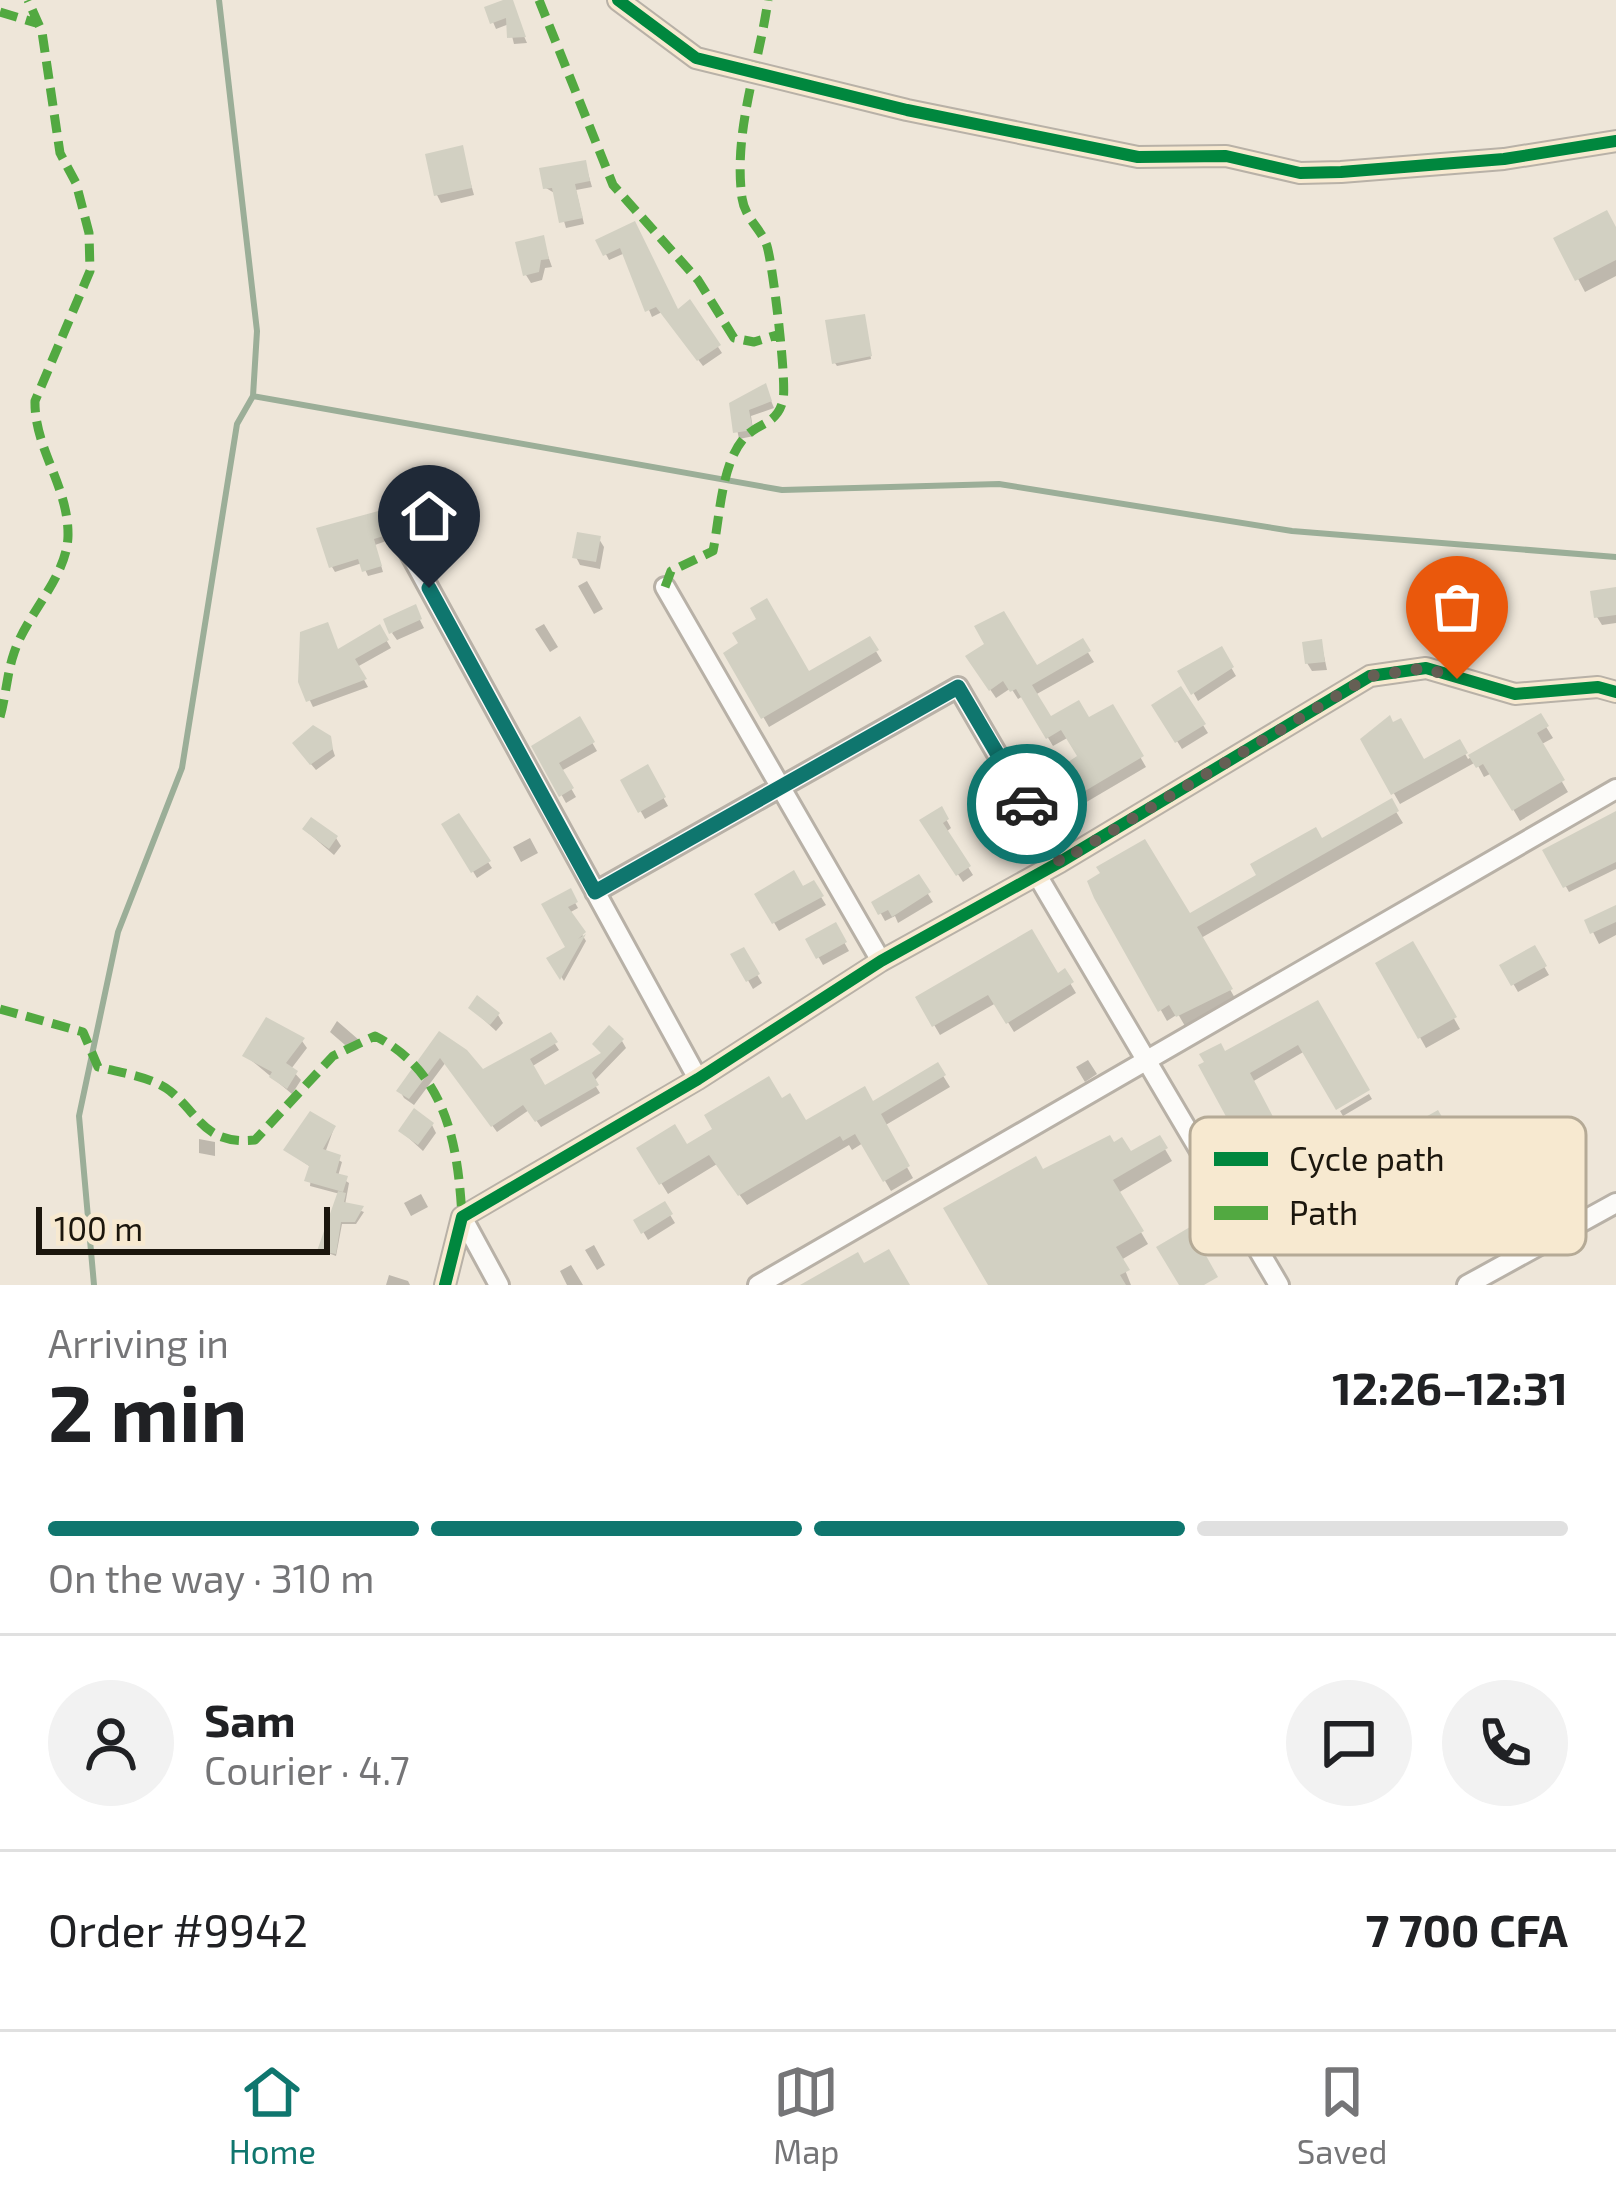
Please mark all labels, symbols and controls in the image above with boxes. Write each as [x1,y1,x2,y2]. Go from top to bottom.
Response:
pin [378,465,480,588]
icon: home [396,483,462,549]
pin [1406,556,1508,679]
icon: bag [1424,574,1490,640]
courier [967,744,1087,864]
icon: car [994,771,1060,837]
legend [1190,1117,1586,1255]
text: Cycle path [1289,1138,1445,1178]
text: Path [1289,1192,1358,1232]
scale bar [36,1201,330,1254]
text: 100 m [54,1208,143,1248]
text: Arriving in [48,1319,229,1366]
text: 12:26–12:31 [1332,1360,1568,1414]
text: 2 min [48,1364,247,1458]
text: On the way · 310 m [48,1554,374,1601]
button: person [48,1680,174,1806]
button: chat [1286,1680,1412,1806]
button: phone [1442,1680,1568,1806]
text: Sam [204,1692,296,1746]
text: Courier · 4.7 [204,1746,410,1793]
text: Order #9942 [48,1902,308,1956]
text: 7 700 CFA [1365,1902,1568,1956]
tab: Home [229,2059,316,2171]
tab: Map [773,2059,840,2171]
tab: Saved [1297,2059,1387,2171]

